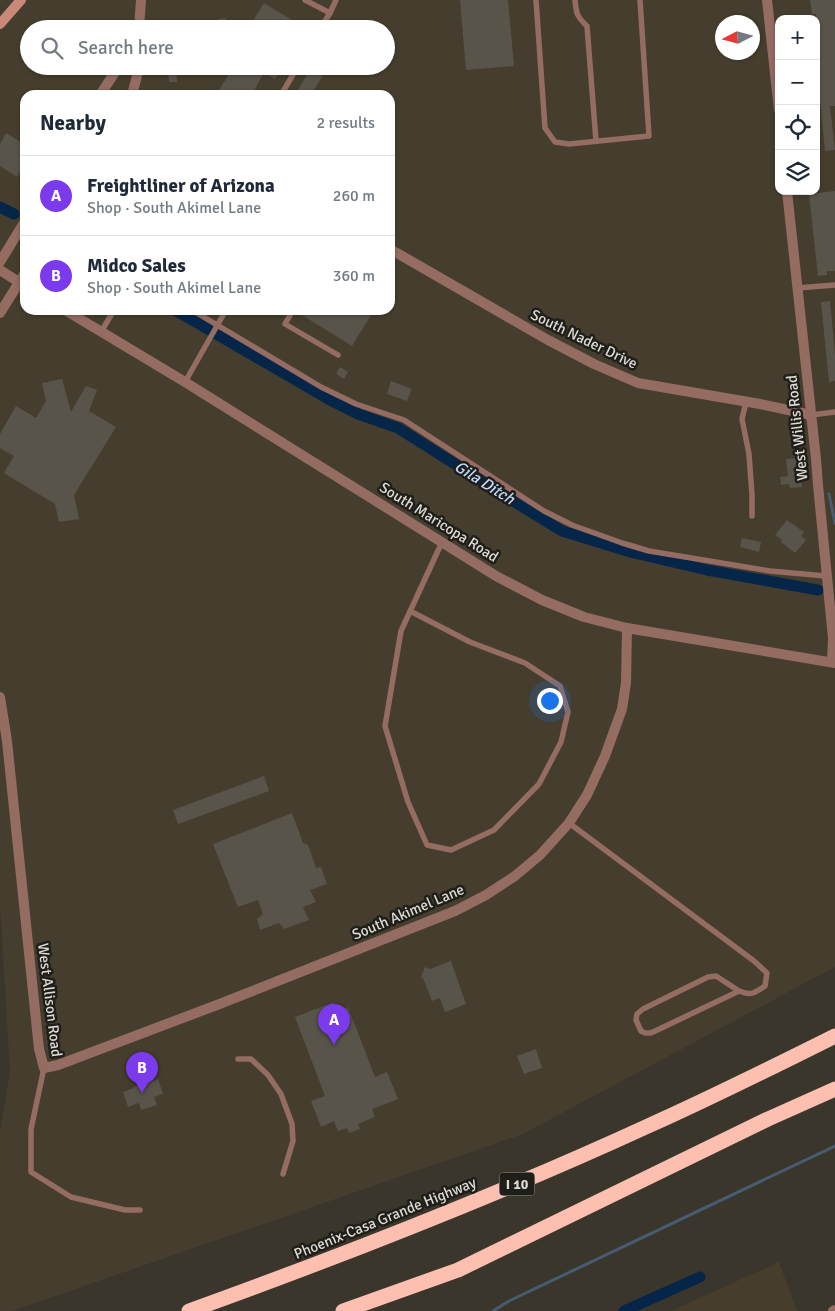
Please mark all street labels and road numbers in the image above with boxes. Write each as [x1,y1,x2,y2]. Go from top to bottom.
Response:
street label: South Nader Drive [528,305,640,373]
street label: West Willis Road [782,374,812,482]
street label: South Maricopa Road [376,478,502,566]
street label: South Akimel Lane [349,880,467,944]
street label: West Allison Road [34,942,66,1058]
road number: I 10 [500,1172,534,1196]
street label: Phoenix-Casa Grande Highway [291,1173,479,1263]

